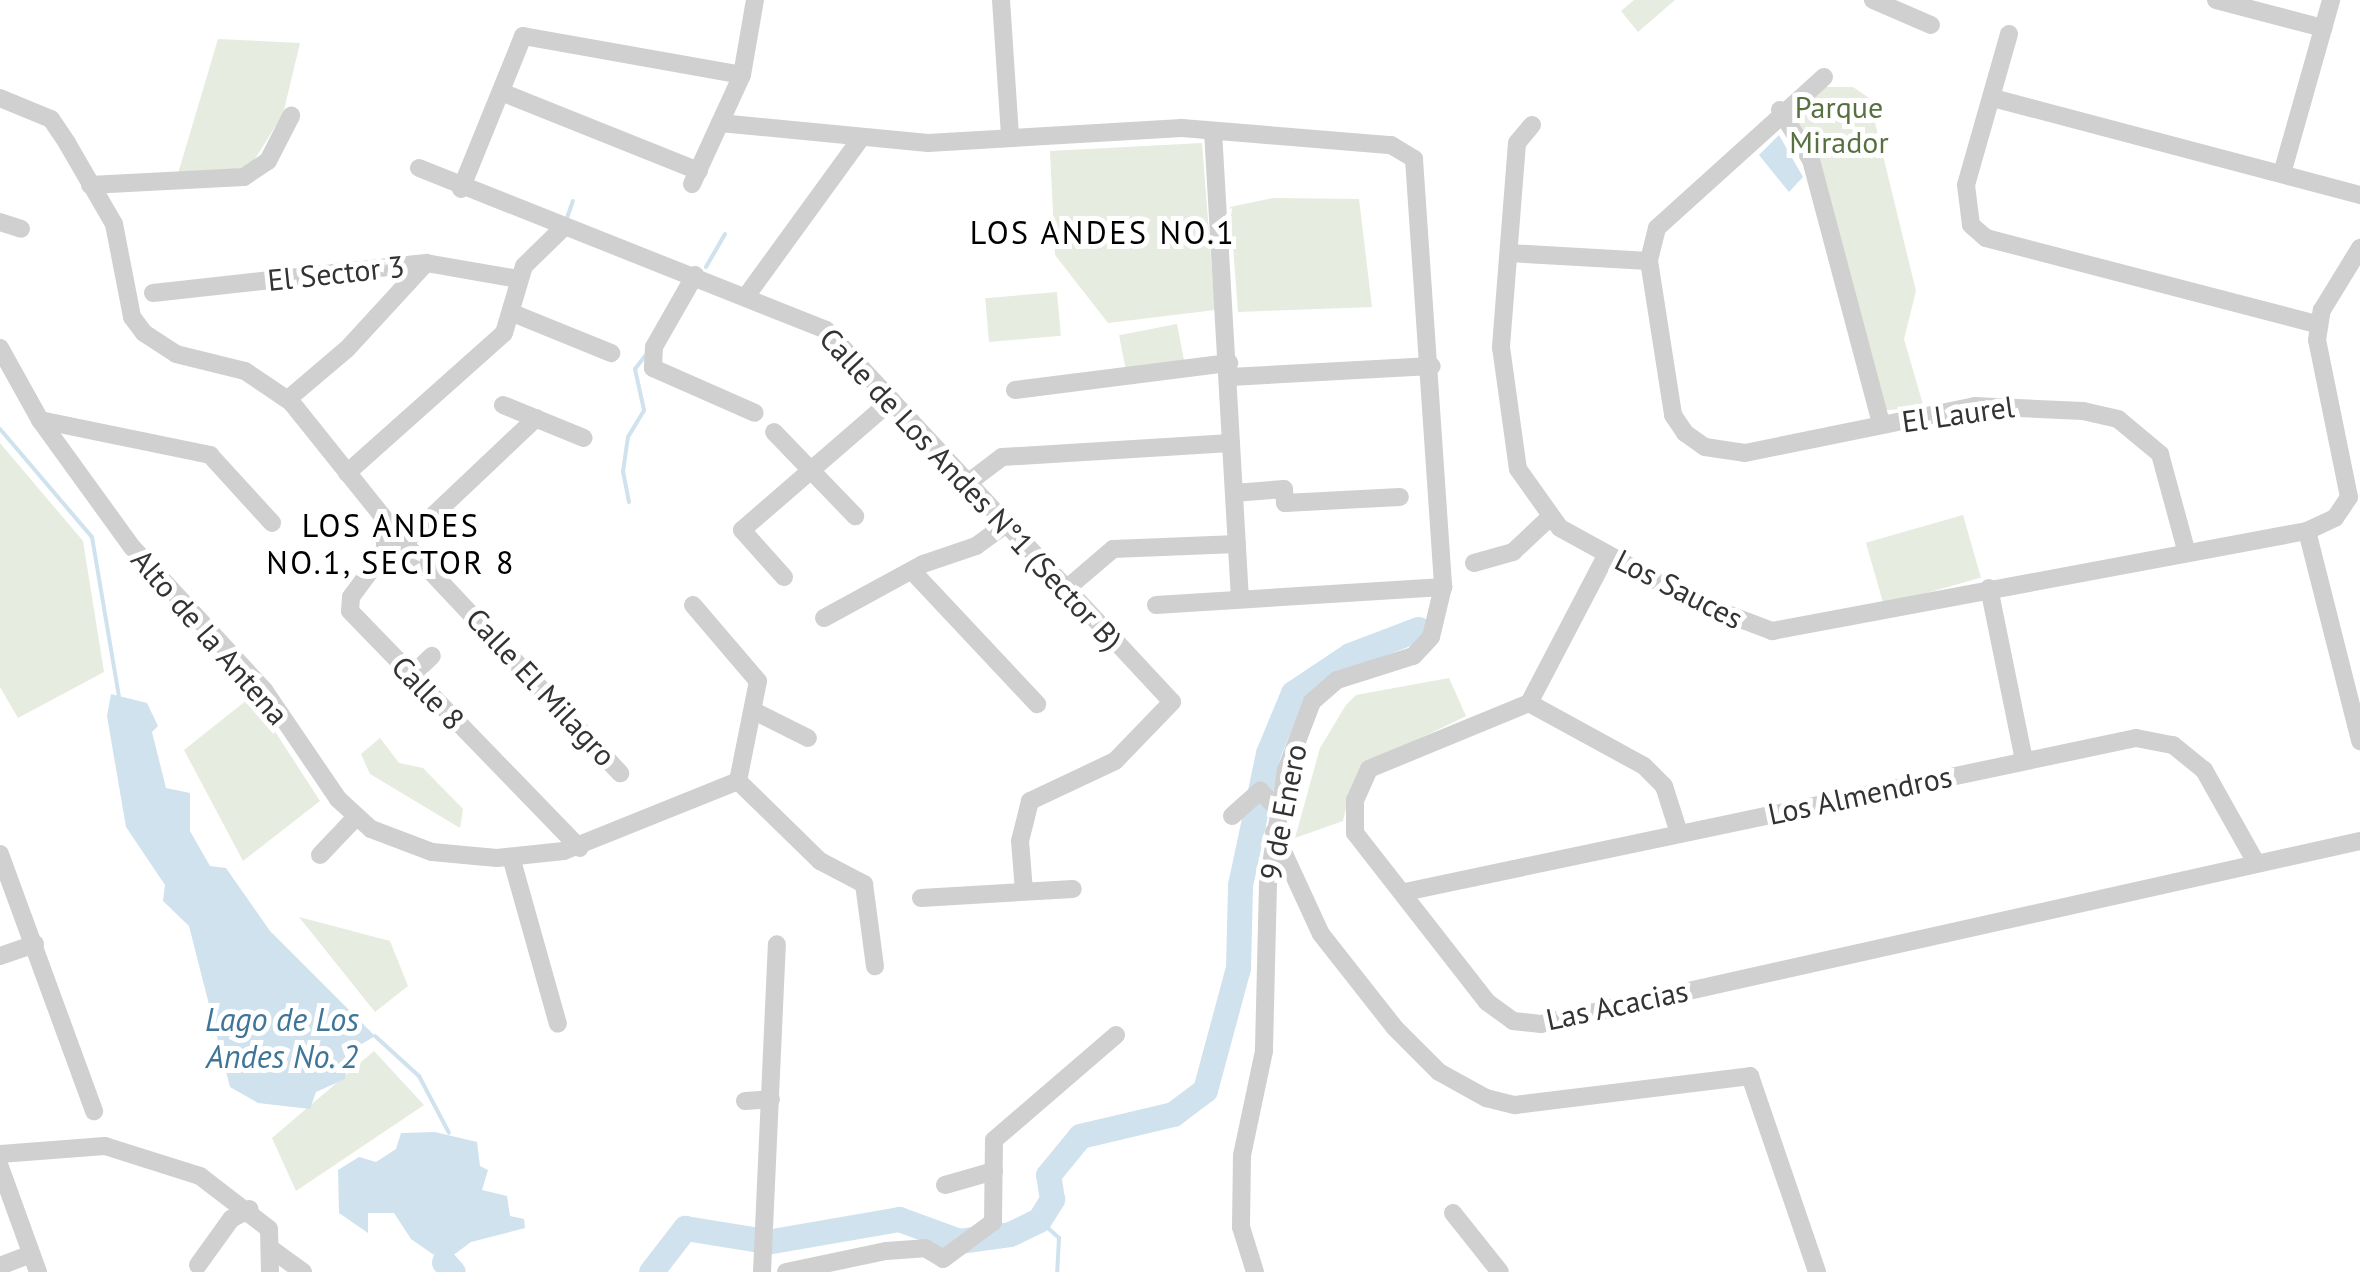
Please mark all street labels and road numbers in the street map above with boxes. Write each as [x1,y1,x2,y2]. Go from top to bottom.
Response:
street label: El Sector 3 [266,248,406,298]
street label: Calle de Los Andes N°1 (Sector B) [812,320,1130,658]
street label: El Laurel [1900,388,2016,440]
street label: Alto de la Antena [124,542,296,732]
street label: Los Sauces [1609,542,1749,636]
street label: Calle El Milagro [459,601,623,773]
street label: Calle 8 [384,649,472,737]
street label: 9 de Enero [1252,741,1314,883]
street label: Los Almendros [1764,758,1956,832]
street label: Las Acacias [1542,972,1692,1038]

